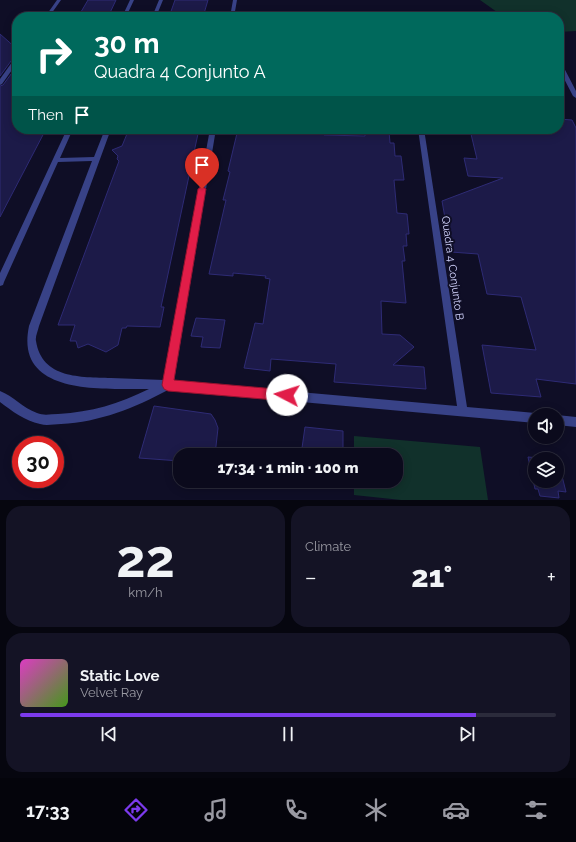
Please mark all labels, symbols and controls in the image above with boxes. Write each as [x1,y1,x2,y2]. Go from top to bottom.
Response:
text: 30 m [94,27,160,60]
icon: right [28,28,80,80]
text: Quadra 4 Conjunto A [94,61,266,82]
icon: arrive [71,104,93,126]
text: Then [28,106,63,124]
pin [185,148,219,189]
icon: arrive [191,154,213,176]
street label: Quadra 4 Conjunto B [439,215,466,321]
position arrow [266,374,308,416]
map controls [528,408,564,488]
button: sound [528,408,564,444]
speed limit sign: 30 [12,436,64,488]
button: layers [528,452,564,488]
text: 17:34 · 1 min · 100 m [217,459,359,477]
text: 22 [116,528,175,589]
text: Climate [305,539,351,554]
text: 21° [411,559,452,594]
text: − [305,564,317,590]
text: + [547,564,556,590]
text: km/h [128,585,163,600]
text: Static Love [80,667,159,685]
text: Velvet Ray [80,685,143,700]
icon: previous [98,723,120,745]
icon: pause [277,723,299,745]
icon: next [456,723,478,745]
icon: directions [122,796,150,824]
icon: music [202,796,230,824]
icon: phone [282,796,310,824]
icon: climate [362,796,390,824]
icon: car [442,796,470,824]
icon: filters [522,796,550,824]
text: 17:33 [26,800,70,821]

